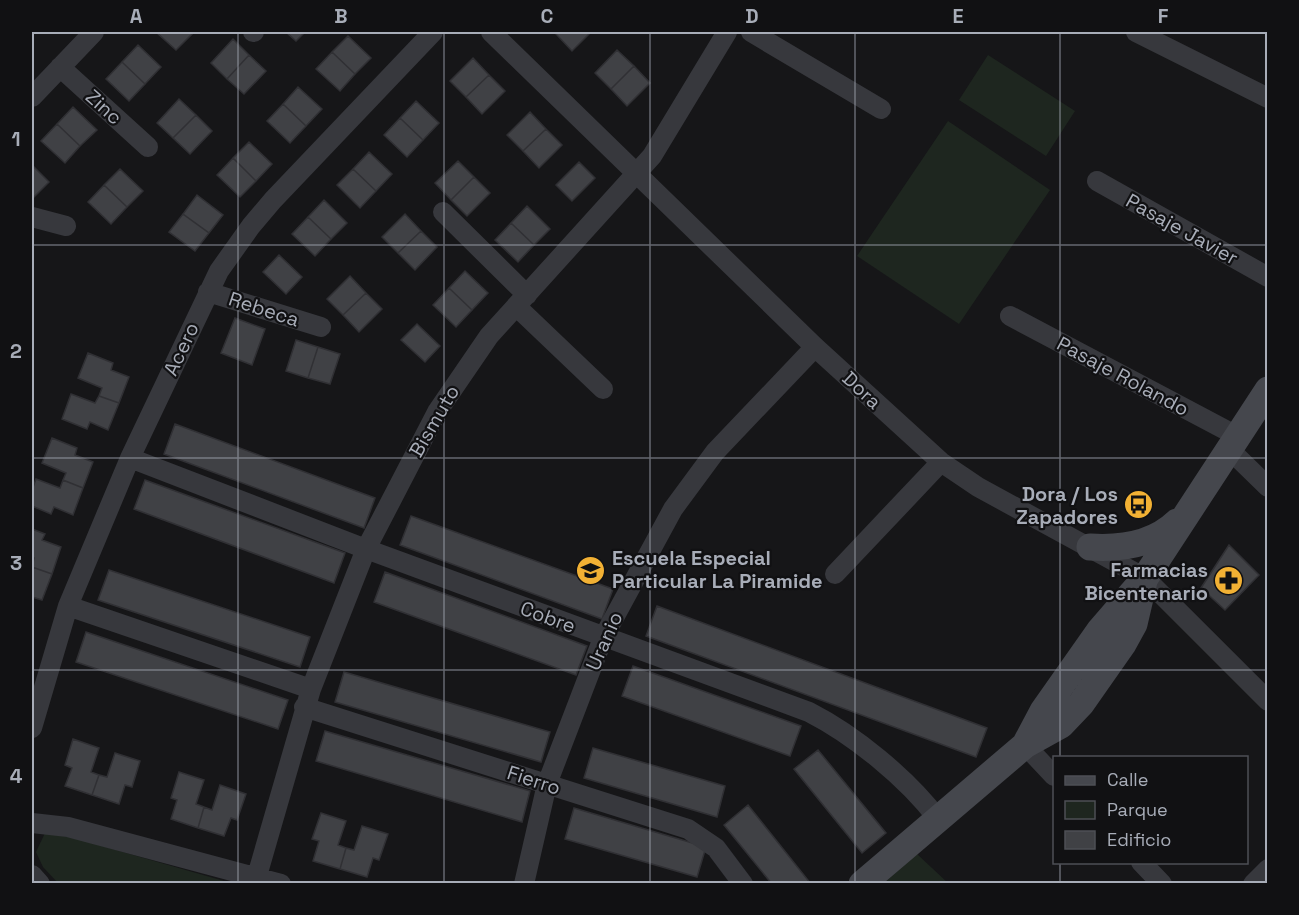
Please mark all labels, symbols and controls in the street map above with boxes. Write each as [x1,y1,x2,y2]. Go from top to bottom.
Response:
text: A [130,3,143,29]
text: B [334,3,348,29]
text: C [541,3,554,29]
text: D [745,3,759,29]
text: E [952,3,964,29]
text: F [1158,3,1169,29]
street label: Zinc [80,84,128,130]
text: 1 [11,126,21,152]
street label: Pasaje Javier [1121,187,1243,271]
street label: Rebeca [225,285,303,333]
street label: Acero [157,318,205,380]
street label: Pasaje Rolando [1052,330,1194,422]
text: 2 [10,338,22,364]
street label: Dora [837,365,887,415]
street label: Bismuto [403,380,465,462]
place label: Dora / Los Zapadores [1016,481,1118,530]
bus stop icon: Dora / Los Zapadores [1123,489,1155,521]
place label: Escuela Especial Particular La Piramide [612,545,823,594]
text: 3 [10,550,22,576]
school or university icon: Escuela Especial Particular La Piramide [575,554,607,586]
place label: Farmacias Bicentenario [1084,557,1208,606]
pharmacy icon: Farmacias Bicentenario [1213,565,1245,597]
street label: Cobre [517,595,579,639]
street label: Uranio [580,608,628,674]
legend [1053,756,1248,864]
street label: Fierro [504,759,564,801]
text: 4 [10,763,23,789]
text: Calle [1107,768,1148,791]
text: Parque [1107,798,1168,821]
text: Edificio [1107,828,1171,851]

